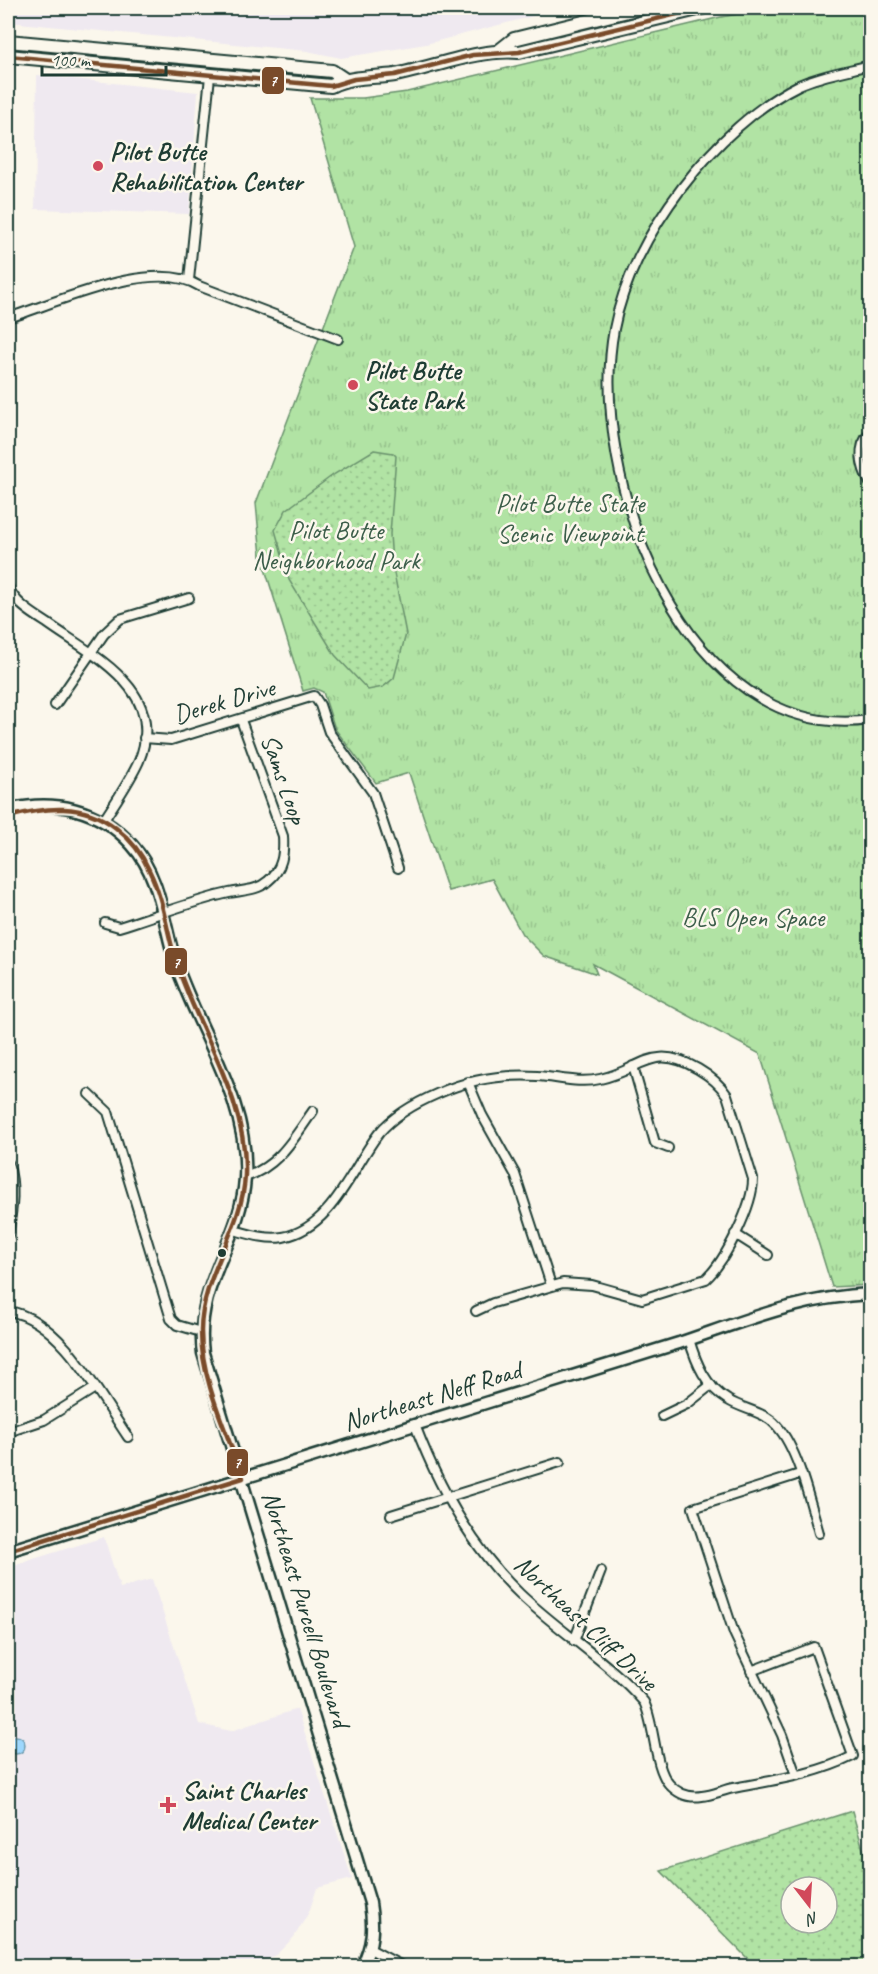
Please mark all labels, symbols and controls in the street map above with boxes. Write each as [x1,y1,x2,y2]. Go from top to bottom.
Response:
scale bar [42,39,166,77]
text: 100 m [51,49,92,71]
line badge: 7 [261,66,285,95]
text: 7 [269,71,278,91]
place label: Pilot Butte Rehabilitation Center [110,135,305,198]
marker: Pilot Butte Rehabilitation Center [91,159,105,173]
place label: Pilot Butte State Park [365,354,465,417]
marker: Pilot Butte State Park [346,378,360,392]
park label: Pilot Butte State Scenic Viewpoint [496,487,646,550]
park label: Pilot Butte Neighborhood Park [252,514,421,577]
street label: Derek Drive [170,670,281,731]
street label: Sams Loop [253,730,315,830]
park label: BLS Open Space [682,901,826,934]
line badge: 7 [164,947,188,976]
text: 7 [172,953,181,973]
unlabelled marker [216,1247,228,1259]
street label: Northeast Neff Road [339,1352,528,1439]
line badge: 7 [226,1448,249,1477]
text: 7 [233,1453,242,1473]
street label: Northeast Purcell Boulevard [254,1487,359,1734]
street label: Northeast Cliff Drive [507,1548,666,1699]
place label: Saint Charles Medical Center [182,1774,319,1837]
marker: Saint Charles Medical Center [159,1796,177,1814]
north arrow [779,1875,839,1935]
text: N [802,1907,821,1930]

